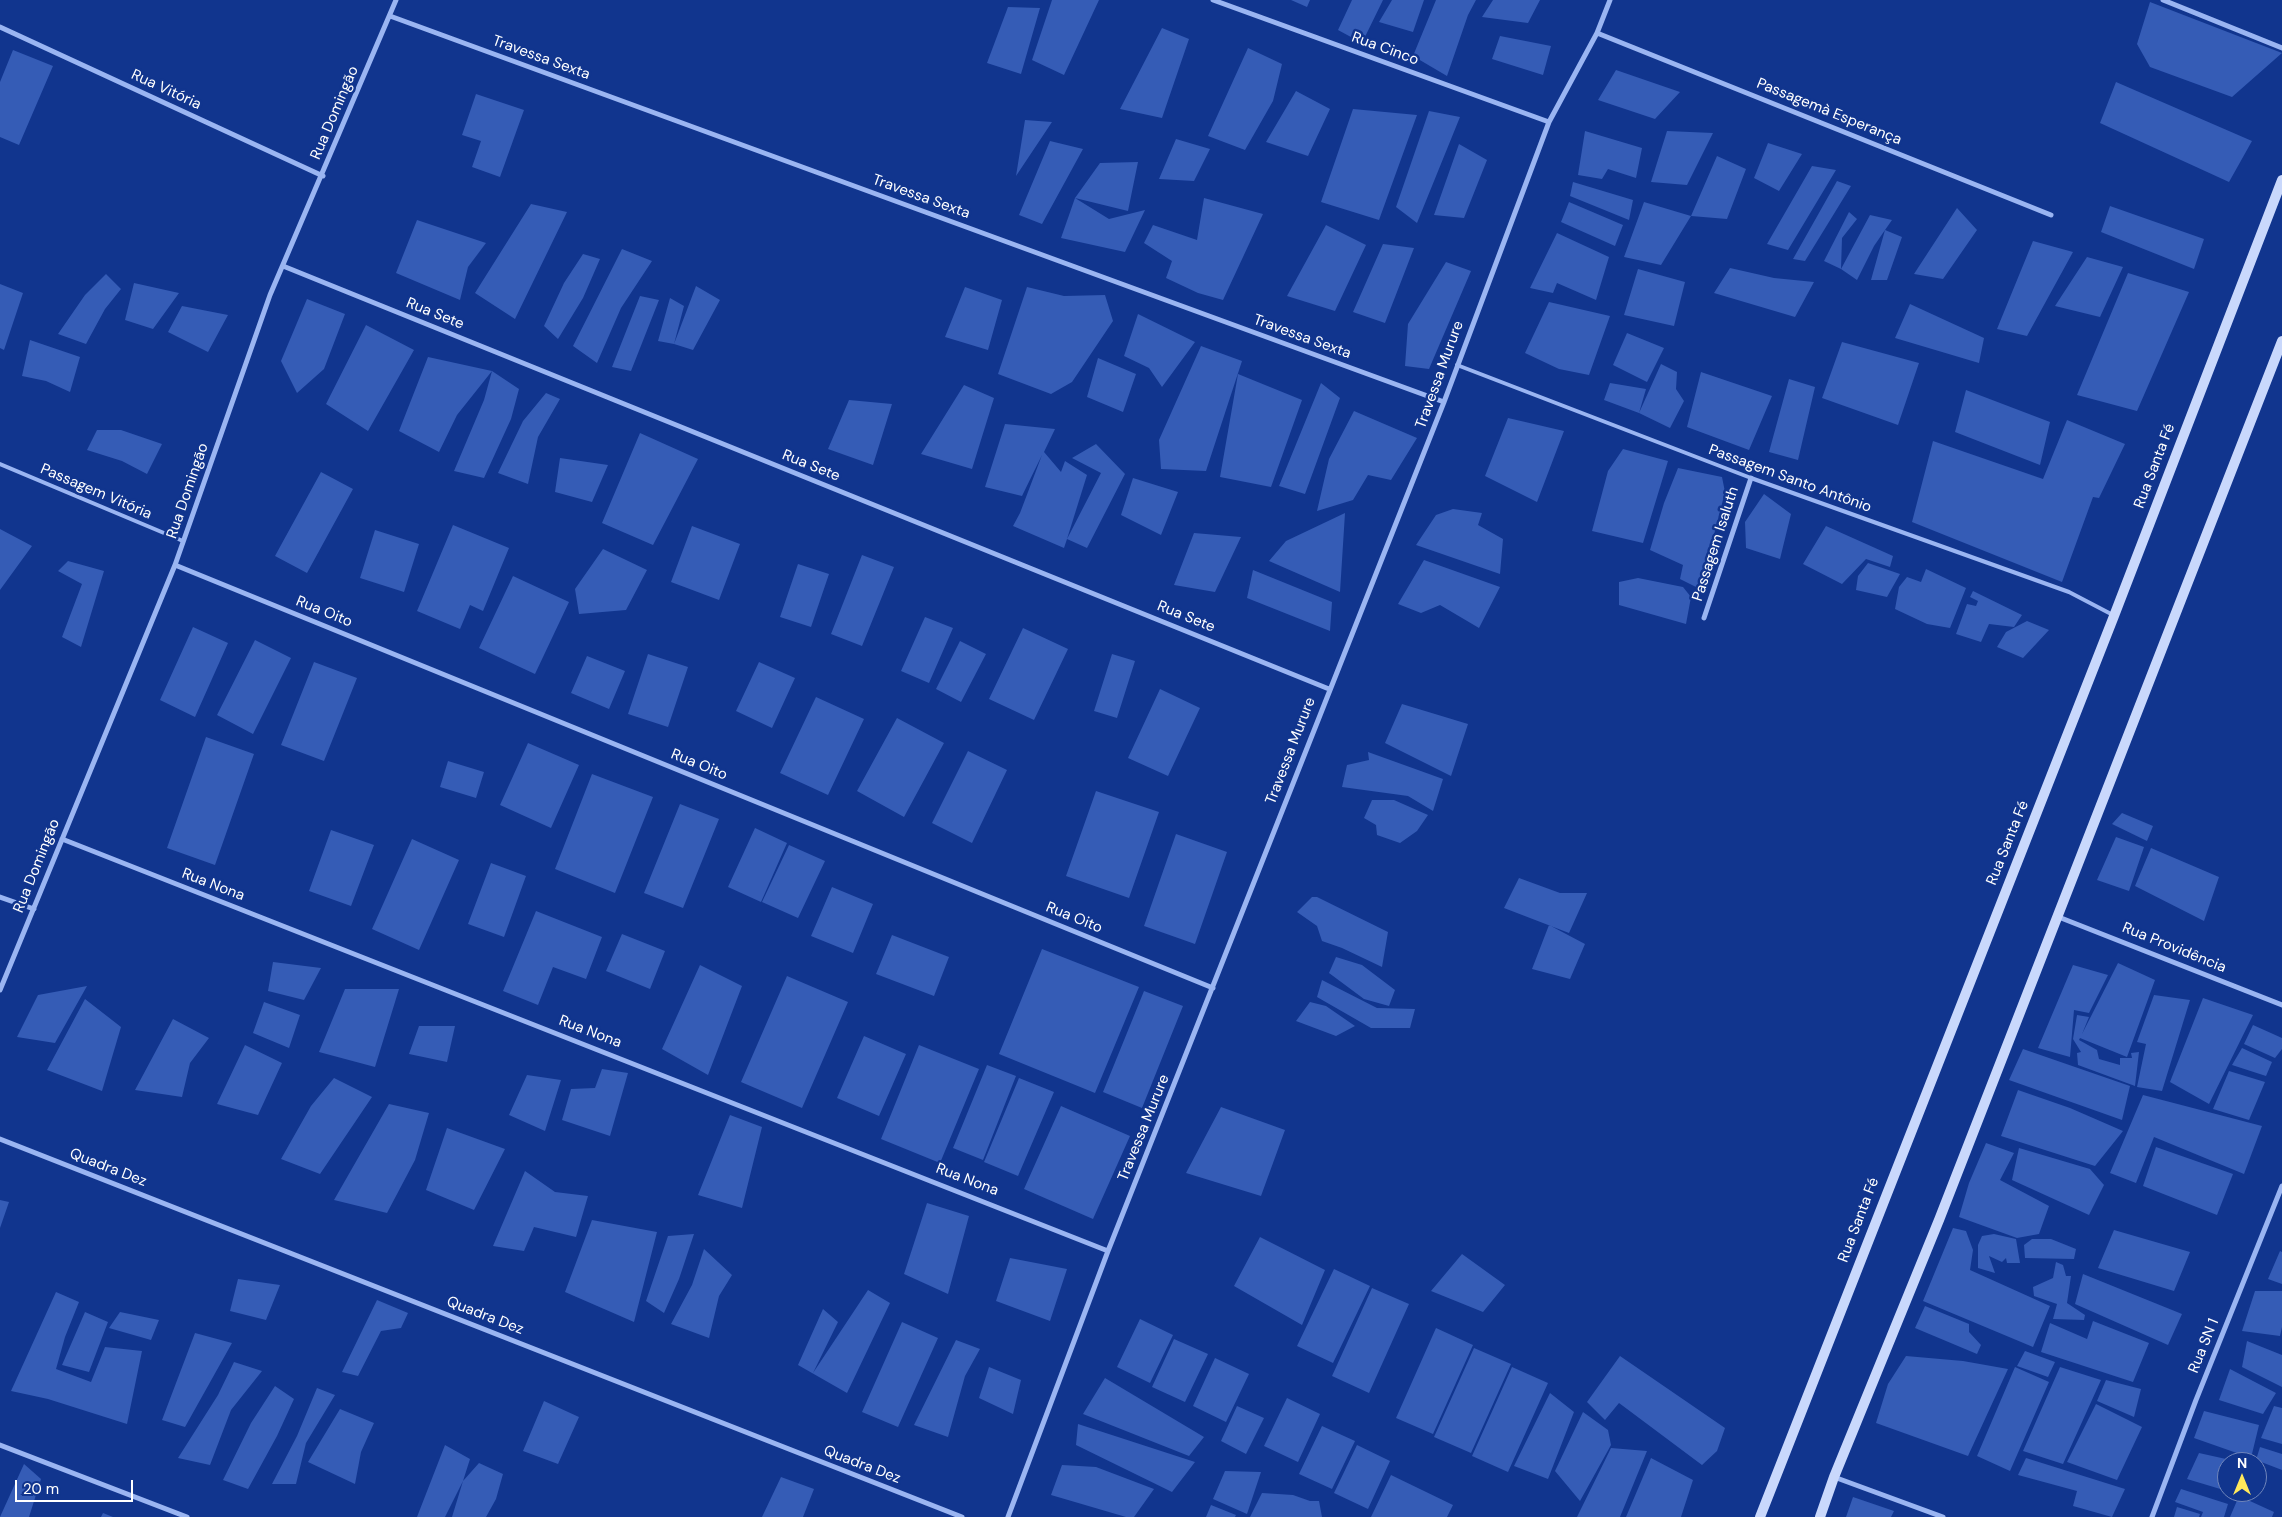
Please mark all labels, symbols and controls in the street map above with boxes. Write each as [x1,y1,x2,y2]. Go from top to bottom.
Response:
street label: Rua Cinco [1349,29,1421,69]
street label: Travessa Sexta [490,32,592,84]
street label: Rua Domingão [307,64,363,162]
street label: Rua Vitória [128,66,204,114]
street label: Passagemà Esperança [1754,75,1904,149]
street label: Travessa Sexta [870,171,972,223]
street label: Rua Sete [403,294,467,334]
street label: Travessa Sexta [1251,311,1353,363]
street label: Travessa Murure [1412,319,1468,431]
street label: Rua Santa Fé [2131,421,2179,511]
street label: Rua Domingão [163,441,213,541]
street label: Passagem Santo Antônio [1706,441,1874,517]
street label: Rua Sete [779,446,843,486]
street label: Passagem Vitória [38,460,154,524]
street label: Passagem Isaluth [1689,484,1743,604]
street label: Rua Oito [293,593,355,631]
street label: Rua Sete [1154,597,1218,637]
street label: Travessa Murure [1262,695,1320,807]
street label: Rua Oito [668,746,730,784]
street label: Rua Santa Fé [1983,798,2033,888]
street label: Rua Domingão [10,816,64,916]
street label: Rua Nona [179,865,247,905]
street label: Rua Oito [1043,899,1105,937]
street label: Rua Providência [2119,919,2229,977]
street label: Rua Nona [556,1012,624,1052]
street label: Travessa Murure [1114,1072,1174,1184]
street label: Quadra Dez [67,1145,149,1191]
street label: Rua Nona [933,1160,1001,1200]
street label: Rua Santa Fé [1835,1175,1883,1265]
street label: Quadra Dez [444,1293,526,1339]
street label: Rua SN 1 [2185,1316,2223,1376]
street label: Quadra Dez [821,1442,903,1488]
north arrow [2217,1452,2267,1502]
text: N [2237,1454,2247,1472]
scale bar [18,1470,135,1502]
text: 20 m [23,1479,59,1499]

